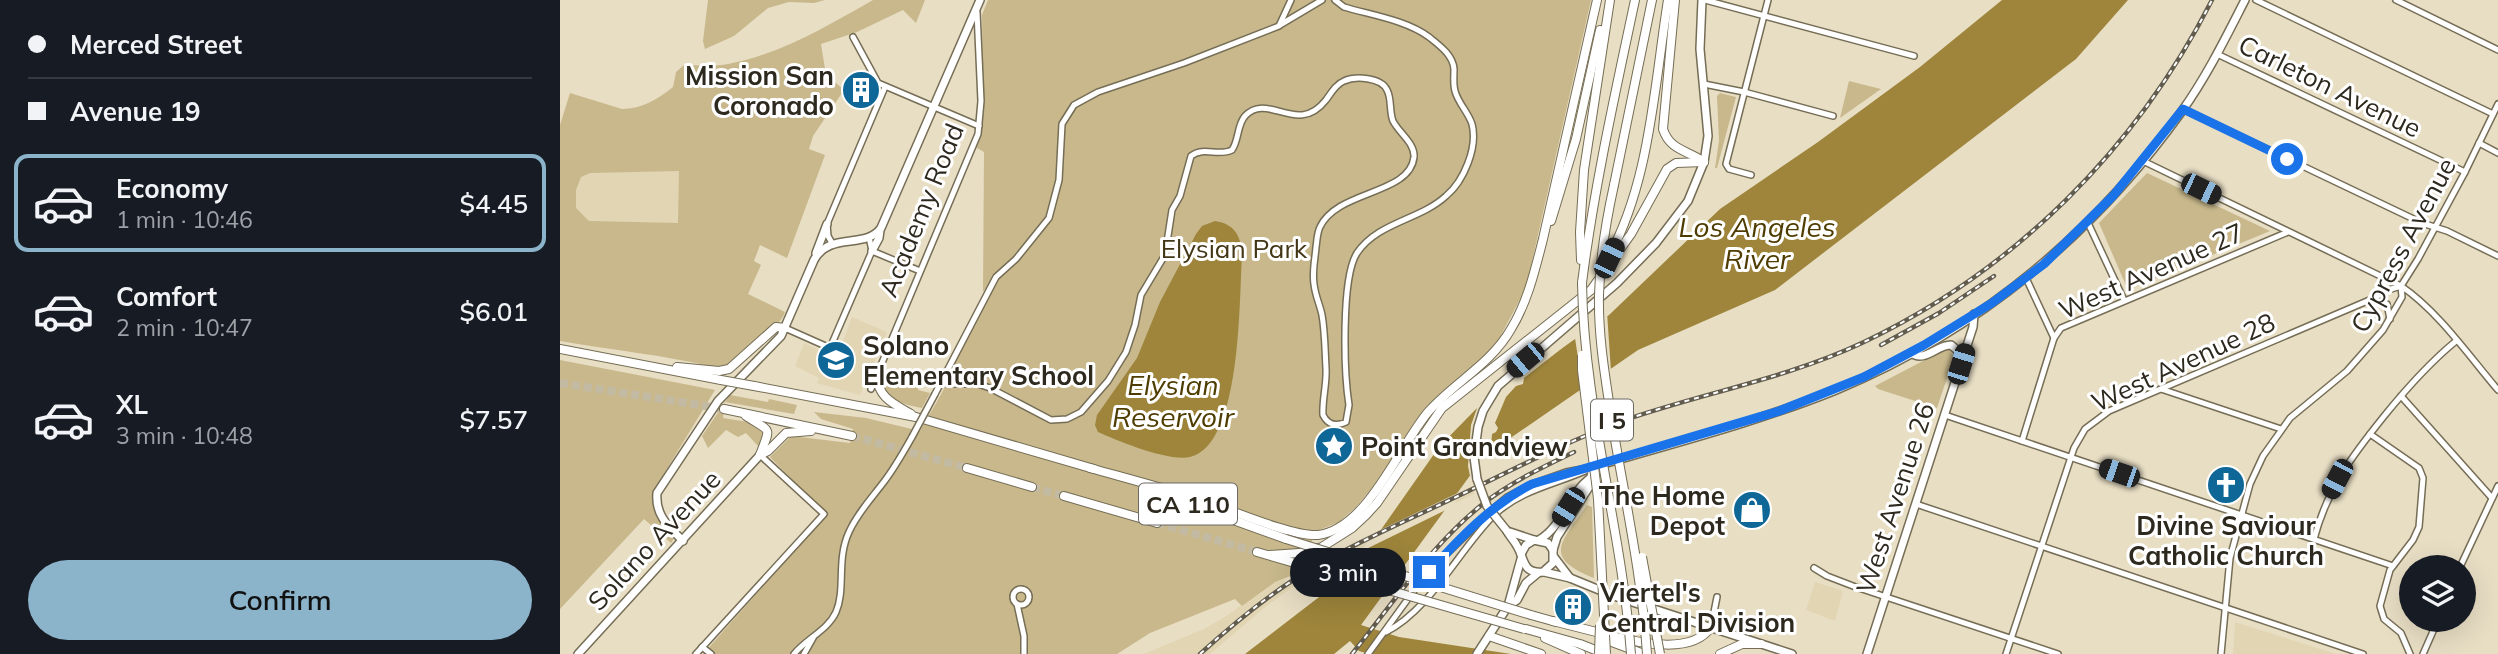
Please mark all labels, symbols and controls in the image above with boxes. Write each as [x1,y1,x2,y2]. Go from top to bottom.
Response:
text: Merced Street [70,28,242,61]
street label: Carleton Avenue [2233,28,2427,144]
place label: Mission San Coronado [685,59,834,122]
building icon: Mission San Coronado [840,69,882,111]
text: Avenue 19 [70,95,201,128]
street label: Academy Road [871,118,971,302]
route start [2271,143,2303,175]
street label: Cypress Avenue [2343,152,2463,338]
car [2178,170,2225,208]
icon: car [32,172,95,235]
text: Economy [116,172,228,205]
text: $4.45 [459,187,528,220]
text: 1 min · 10:46 [116,205,253,234]
water label: Los Angeles River [1678,209,1836,276]
street label: West Avenue 27 [2054,216,2248,326]
park label: Elysian Park [1161,232,1308,265]
car [1591,235,1628,281]
icon: car [32,280,95,343]
text: Comfort [116,280,217,313]
text: $6.01 [459,295,528,328]
street label: West Avenue 28 [2086,305,2280,419]
text: 2 min · 10:47 [116,313,253,342]
place label: Solano Elementary School [863,329,1094,392]
car [1503,338,1548,382]
school or university icon: Solano Elementary School [815,339,857,381]
car [1945,341,1978,387]
water label: Elysian Reservoir [1112,367,1236,434]
icon: car [32,388,95,451]
text: XL [116,388,148,421]
street label: West Avenue 26 [1849,398,1941,598]
road number: I 5 [1591,400,1633,440]
text: $7.57 [459,403,528,436]
text: 3 min · 10:48 [116,421,253,450]
place icon: Point Grandview [1313,425,1355,467]
place label: Point Grandview [1361,430,1568,463]
car [2096,456,2143,490]
car [2318,456,2357,502]
street label: Solano Avenue [580,463,728,617]
church icon: Divine Saviour Catholic Church [2205,464,2247,506]
place label: The Home Depot [1599,479,1725,542]
road number: CA 110 [1139,484,1237,524]
car [1548,484,1589,530]
shop icon: The Home Depot [1731,489,1773,531]
place label: Divine Saviour Catholic Church [2128,509,2324,572]
callout: 3 min [1289,548,1404,596]
map controls [2399,555,2476,632]
button: layers [2399,555,2476,632]
route end [1413,556,1445,588]
text: 3 min [1318,558,1378,587]
button: Confirm [28,560,532,640]
place label: Viertel's Central Division [1599,576,1795,639]
building icon: Viertel's Central Division [1552,586,1594,628]

